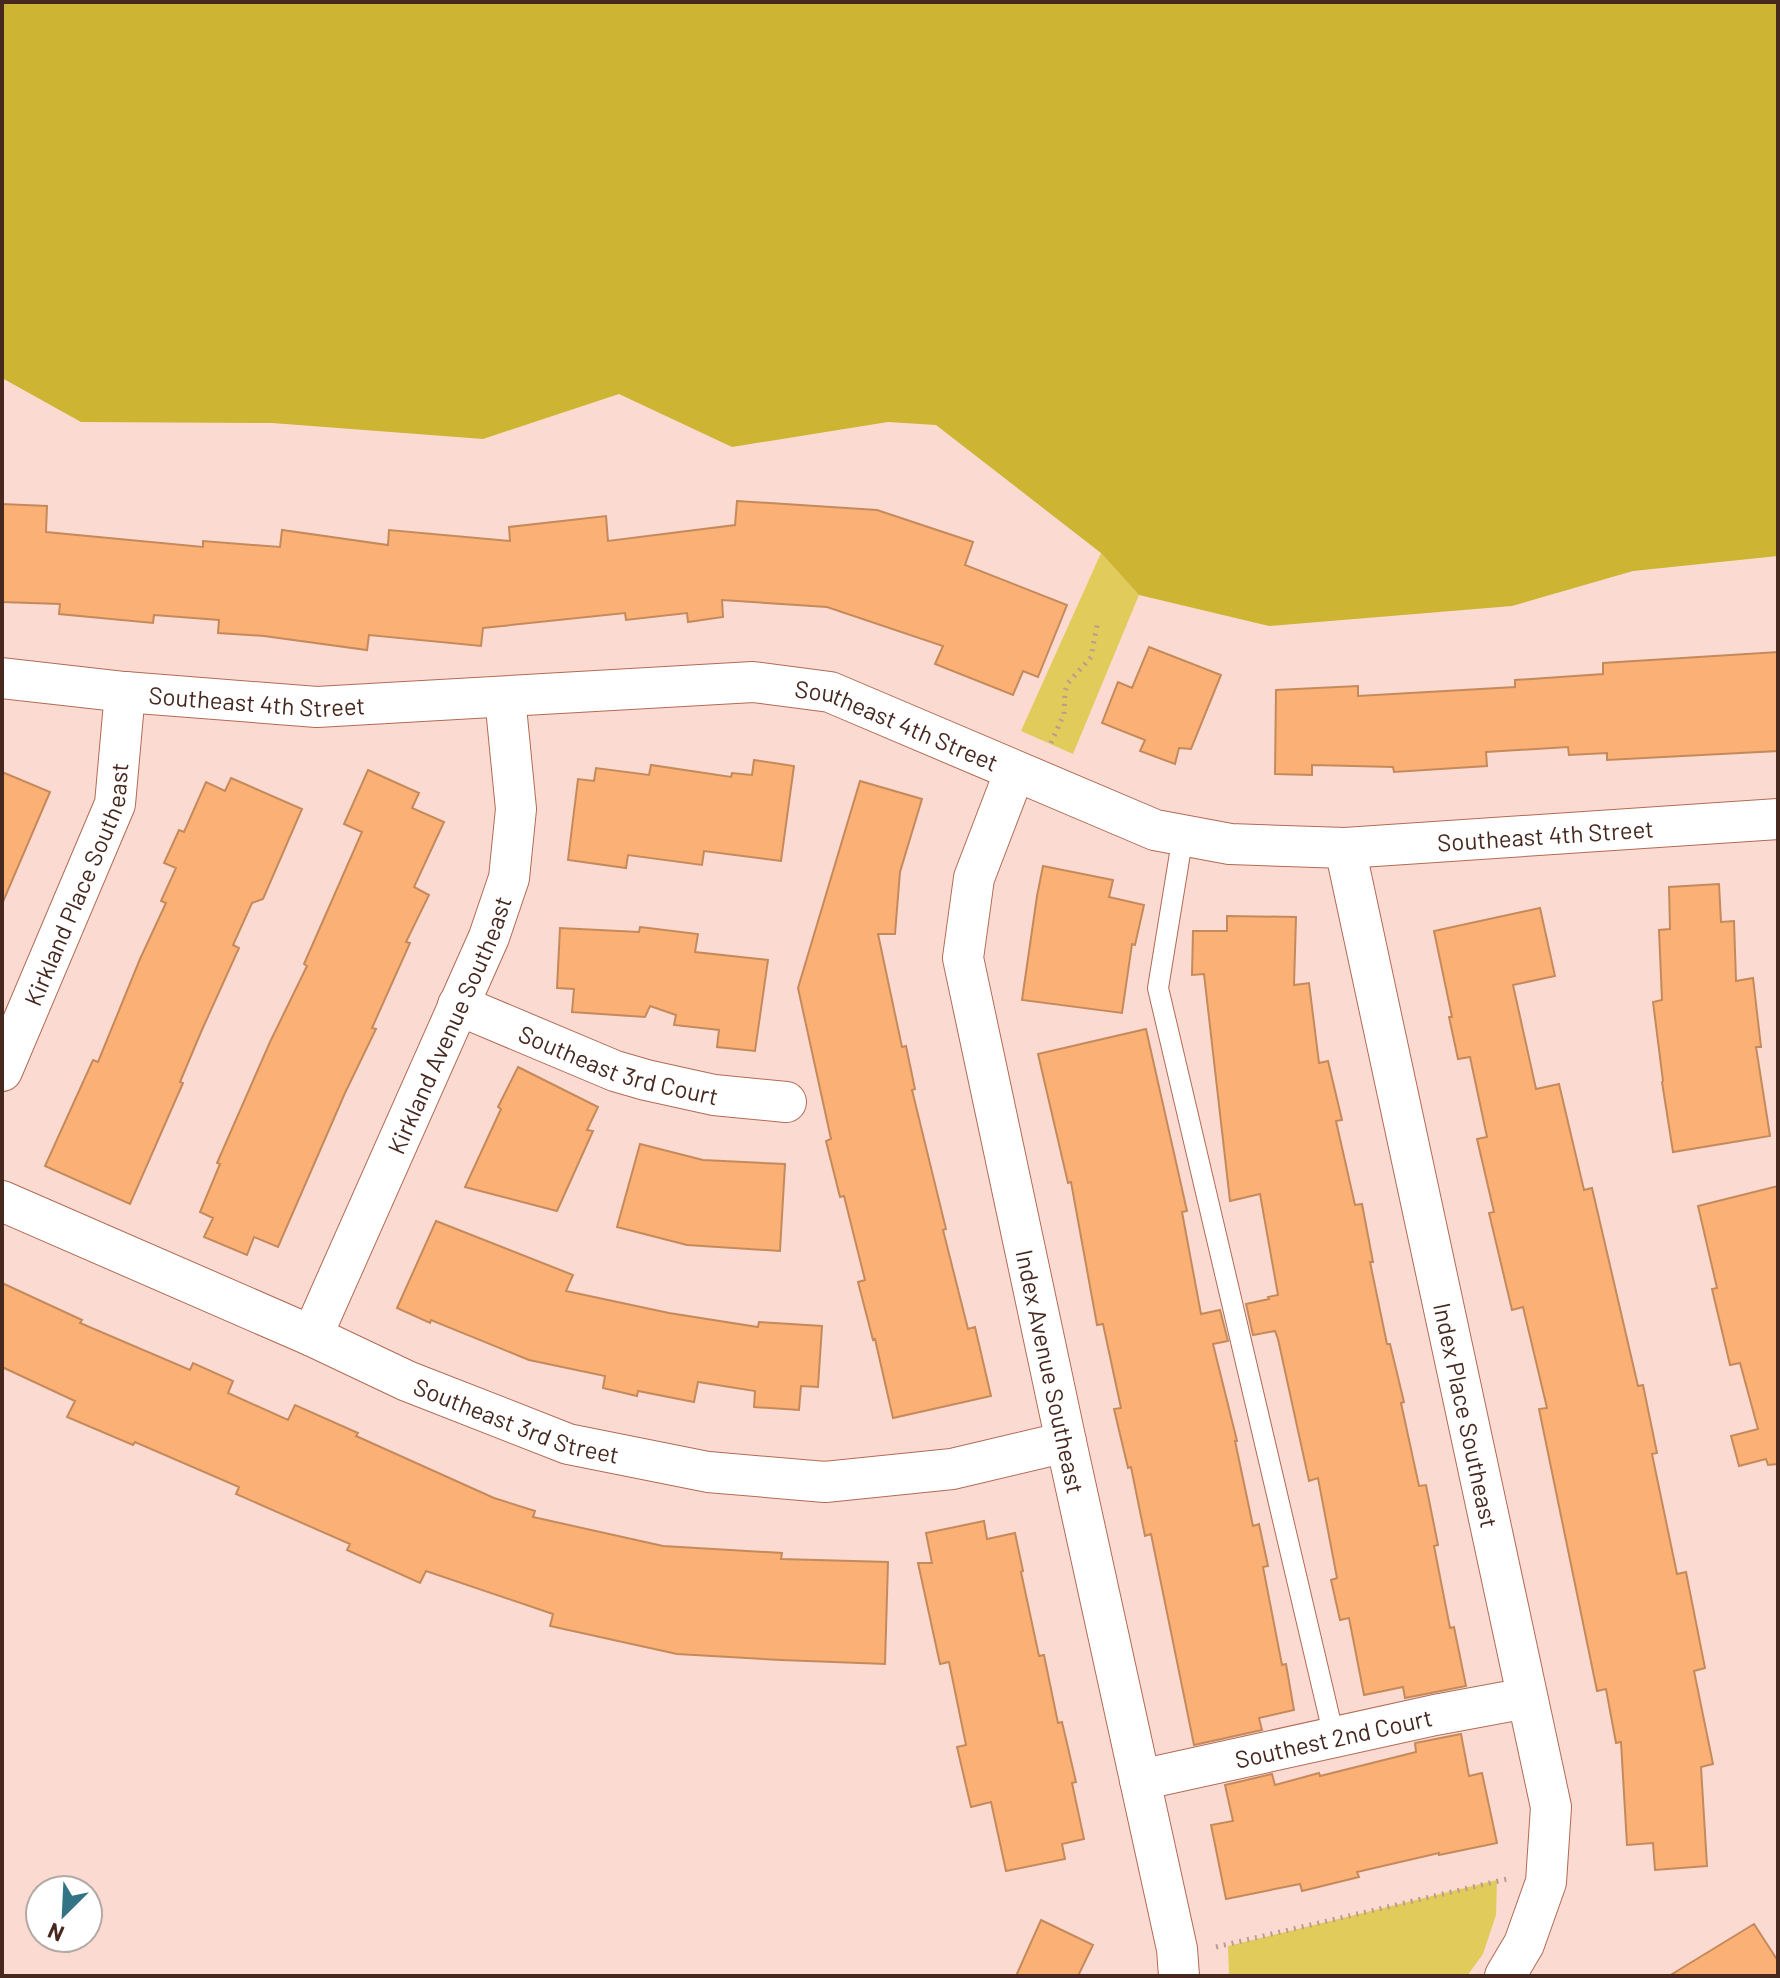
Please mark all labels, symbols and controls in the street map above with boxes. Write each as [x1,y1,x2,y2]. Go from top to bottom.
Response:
street label: Southeast 4th Street [793,673,1003,776]
street label: Southeast 4th Street [148,679,366,722]
street label: Kirkland Place Southeast [17,761,133,1010]
street label: Southeast 4th Street [1436,813,1655,856]
street label: Kirkland Avenue Southeast [380,892,516,1158]
street label: Southeast 3rd Court [515,1018,721,1110]
street label: Index Avenue Southeast [1011,1247,1091,1496]
street label: Index Place Southeast [1429,1300,1505,1530]
street label: Southeast 3rd Street [410,1371,622,1468]
street label: Southest 2nd Court [1232,1702,1435,1773]
north arrow [24,1874,104,1954]
text: N [43,1918,67,1948]

